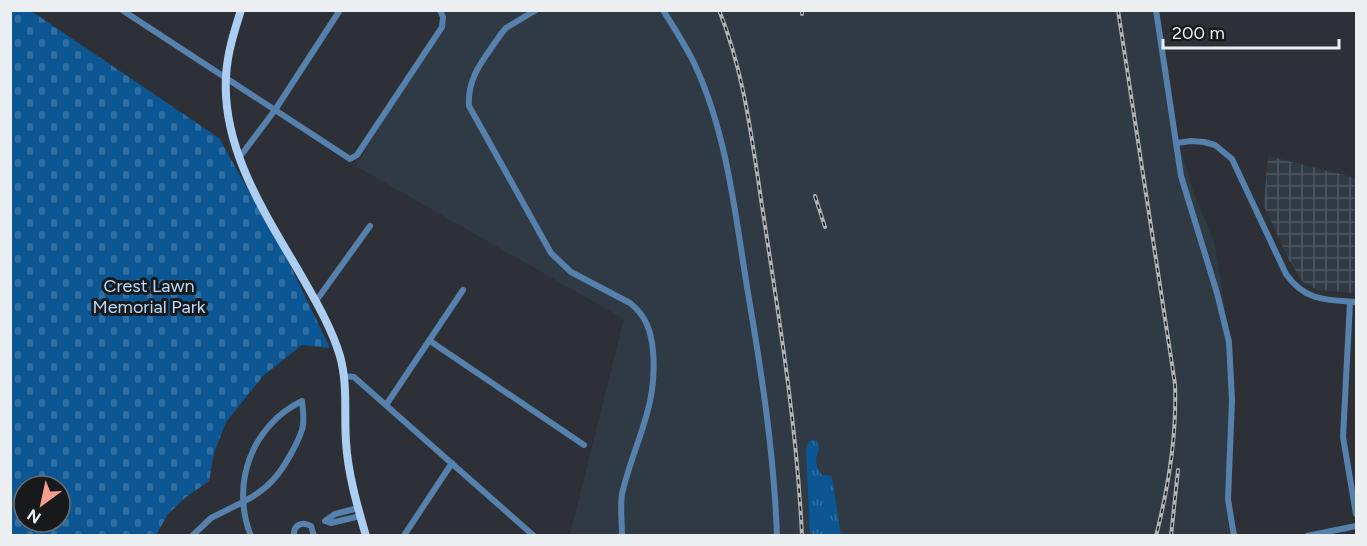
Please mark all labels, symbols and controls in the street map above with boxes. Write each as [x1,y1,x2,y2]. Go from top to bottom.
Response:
scale bar [1163,12,1338,50]
text: 200 m [1172,22,1225,44]
park label: Crest Lawn Memorial Park [93,275,206,318]
north arrow [12,474,72,534]
text: N [24,505,44,527]

